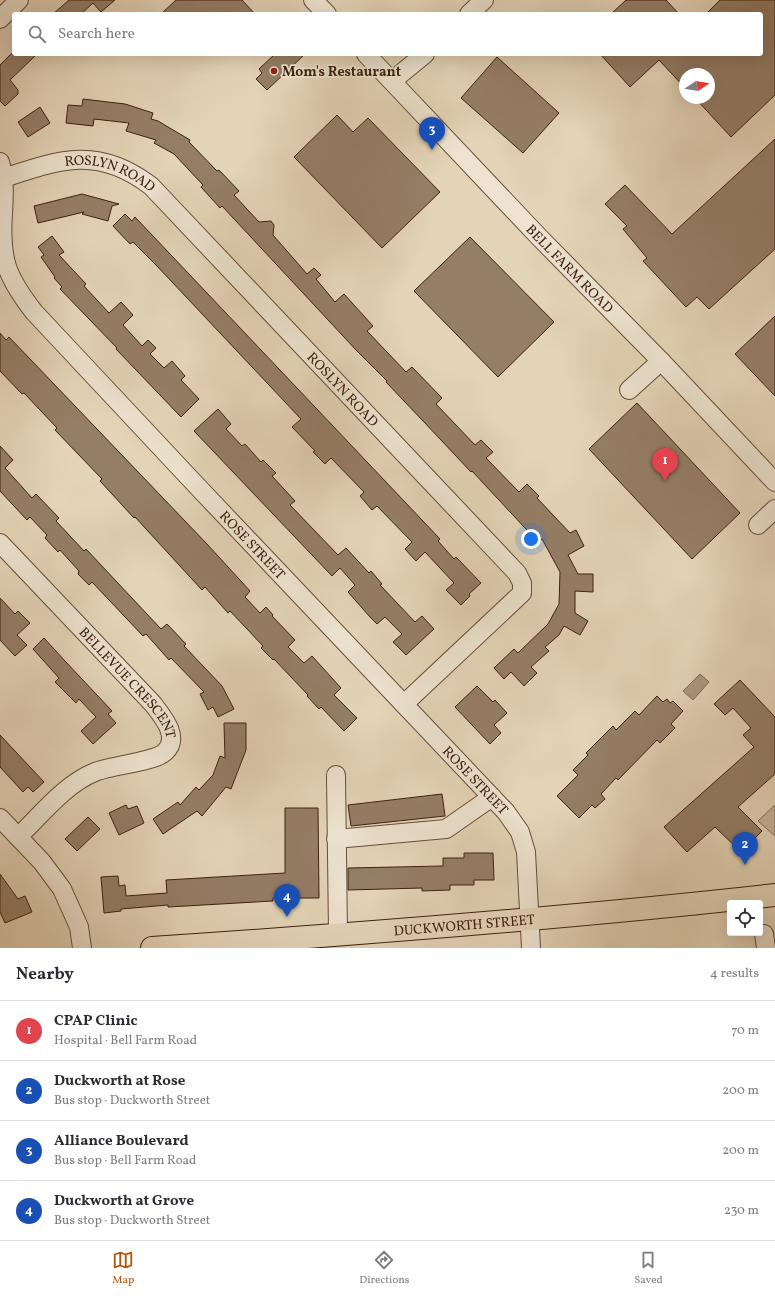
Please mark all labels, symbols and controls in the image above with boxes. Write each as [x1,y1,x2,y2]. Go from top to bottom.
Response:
search box [12,12,763,56]
icon: search [26,23,48,45]
text: Search here [58,24,135,45]
place label: Mom's Restaurant [282,63,401,82]
marker: Mom's Restaurant [269,66,279,76]
north arrow [679,68,715,104]
pin: 3 [419,117,445,150]
street label: ROSLYN ROAD [64,152,159,197]
street label: BELL FARM ROAD [521,221,617,318]
street label: ROSLYN ROAD [302,348,382,432]
pin: 1 [652,448,678,481]
street label: ROSE STREET [214,507,289,584]
your location [521,529,541,549]
street label: BELLEVUE CRESCENT [74,624,179,740]
street label: ROSE STREET [437,743,512,820]
pin: 2 [732,832,758,865]
pin: 4 [274,884,300,917]
map controls [727,900,763,936]
button: locate [727,900,763,936]
street label: DUCKWORTH STREET [393,911,536,942]
text: Nearby [16,963,74,986]
text: 4 results [710,965,759,983]
text: CPAP Clinic [54,1011,138,1032]
text: 1 [26,1022,32,1040]
text: 70 m [731,1022,759,1040]
text: Hospital · Bell Farm Road [54,1032,197,1050]
text: Duckworth at Rose [54,1071,186,1092]
text: 2 [26,1082,32,1100]
text: 200 m [722,1082,759,1100]
text: Bus stop · Duckworth Street [54,1092,210,1110]
text: Alliance Boulevard [54,1131,189,1152]
text: 3 [26,1142,32,1160]
text: 200 m [722,1142,759,1160]
text: Bus stop · Bell Farm Road [54,1152,196,1170]
text: Duckworth at Grove [54,1191,194,1212]
text: 4 [25,1202,33,1220]
text: 230 m [724,1202,759,1220]
text: Bus stop · Duckworth Street [54,1212,210,1230]
tab: Map [112,1249,134,1288]
tab: Directions [359,1249,410,1288]
tab: Saved [634,1249,663,1288]

